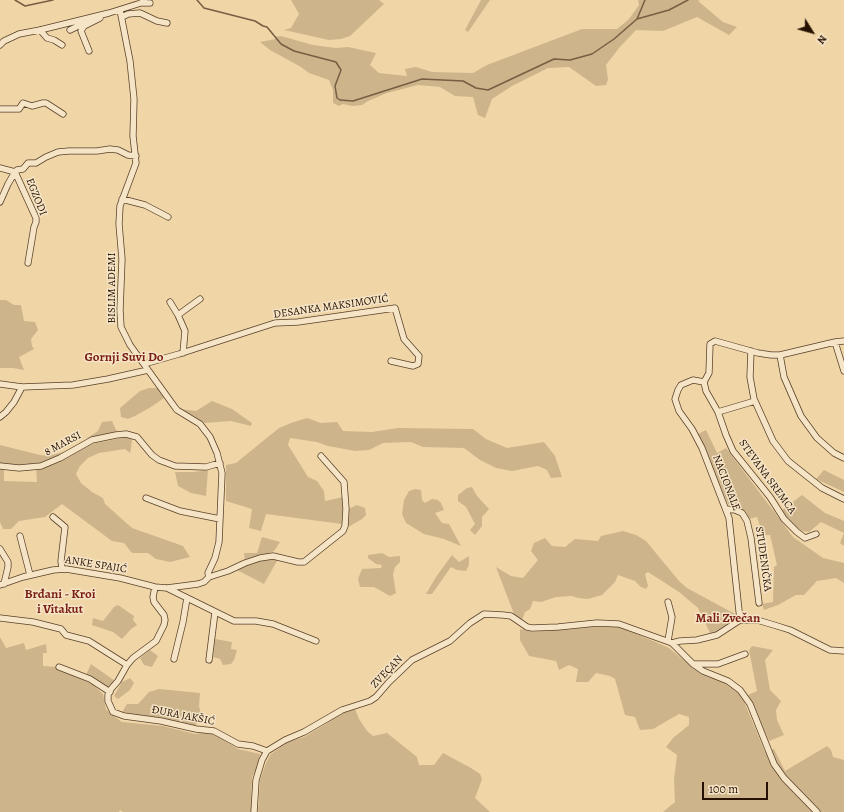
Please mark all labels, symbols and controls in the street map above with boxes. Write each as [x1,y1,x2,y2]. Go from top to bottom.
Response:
north arrow [792,12,832,52]
text: N [814,32,830,47]
street label: EGZODI [23,176,49,218]
street label: BISLIM ADEMI [105,252,119,324]
street label: DESANKA MAKSIMOVIĆ [273,292,389,322]
district label: Gornji Suvi Do [84,350,164,366]
street label: 8 MARSI [42,429,84,459]
street label: STEVANA SREMCA [736,437,798,517]
street label: NACIONALE [709,453,743,513]
street label: STUDENIČKA [752,526,774,592]
street label: ANKE SPAJIĆ [64,554,128,576]
district label: Brđani - Kroi i Vitakut [25,587,95,618]
district label: Mali Zvečan [696,611,760,627]
street label: ZVEÇAN [368,653,406,691]
street label: ÐURA JAKŠIĆ [150,703,216,729]
scale bar [704,774,770,800]
text: 100 m [709,781,738,797]

